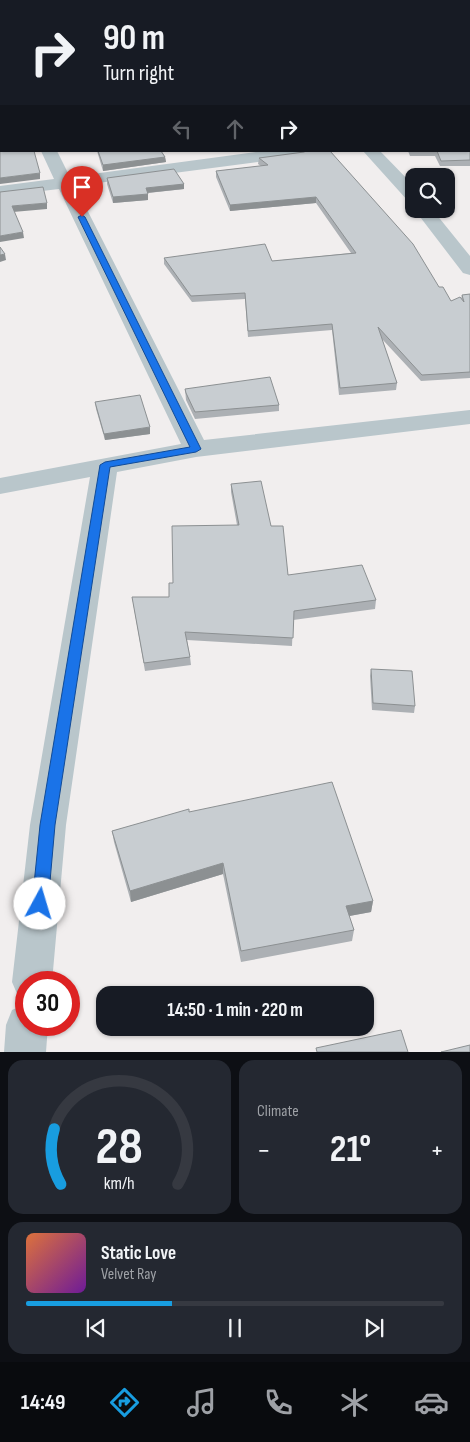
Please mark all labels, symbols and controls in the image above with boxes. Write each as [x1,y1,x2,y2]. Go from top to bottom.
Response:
text: 90 m [103,17,165,60]
icon: right [20,20,85,85]
text: Turn right [103,60,174,87]
icon: left [168,115,196,143]
icon: ahead [221,115,249,143]
icon: right [274,115,302,143]
pin [61,166,103,217]
map controls [405,168,455,218]
button: search [405,168,455,218]
icon: arrive [68,173,96,201]
position arrow [13,877,65,929]
speed limit sign: 30 [15,971,80,1036]
text: 14:50 · 1 min · 220 m [167,999,303,1022]
text: Climate [257,1102,299,1121]
text: 28 [96,1116,143,1179]
text: 21° [330,1127,371,1172]
text: − [257,1134,271,1167]
text: + [430,1134,444,1167]
text: km/h [104,1173,135,1194]
text: Static Love [101,1242,176,1265]
text: Velvet Ray [101,1265,156,1284]
icon: previous [82,1314,110,1342]
icon: pause [221,1314,249,1342]
icon: next [360,1314,388,1342]
icon: directions [107,1385,142,1420]
icon: music [184,1385,219,1420]
icon: phone [261,1385,296,1420]
icon: climate [337,1385,372,1420]
icon: car [414,1385,449,1420]
text: 14:49 [21,1389,66,1416]

